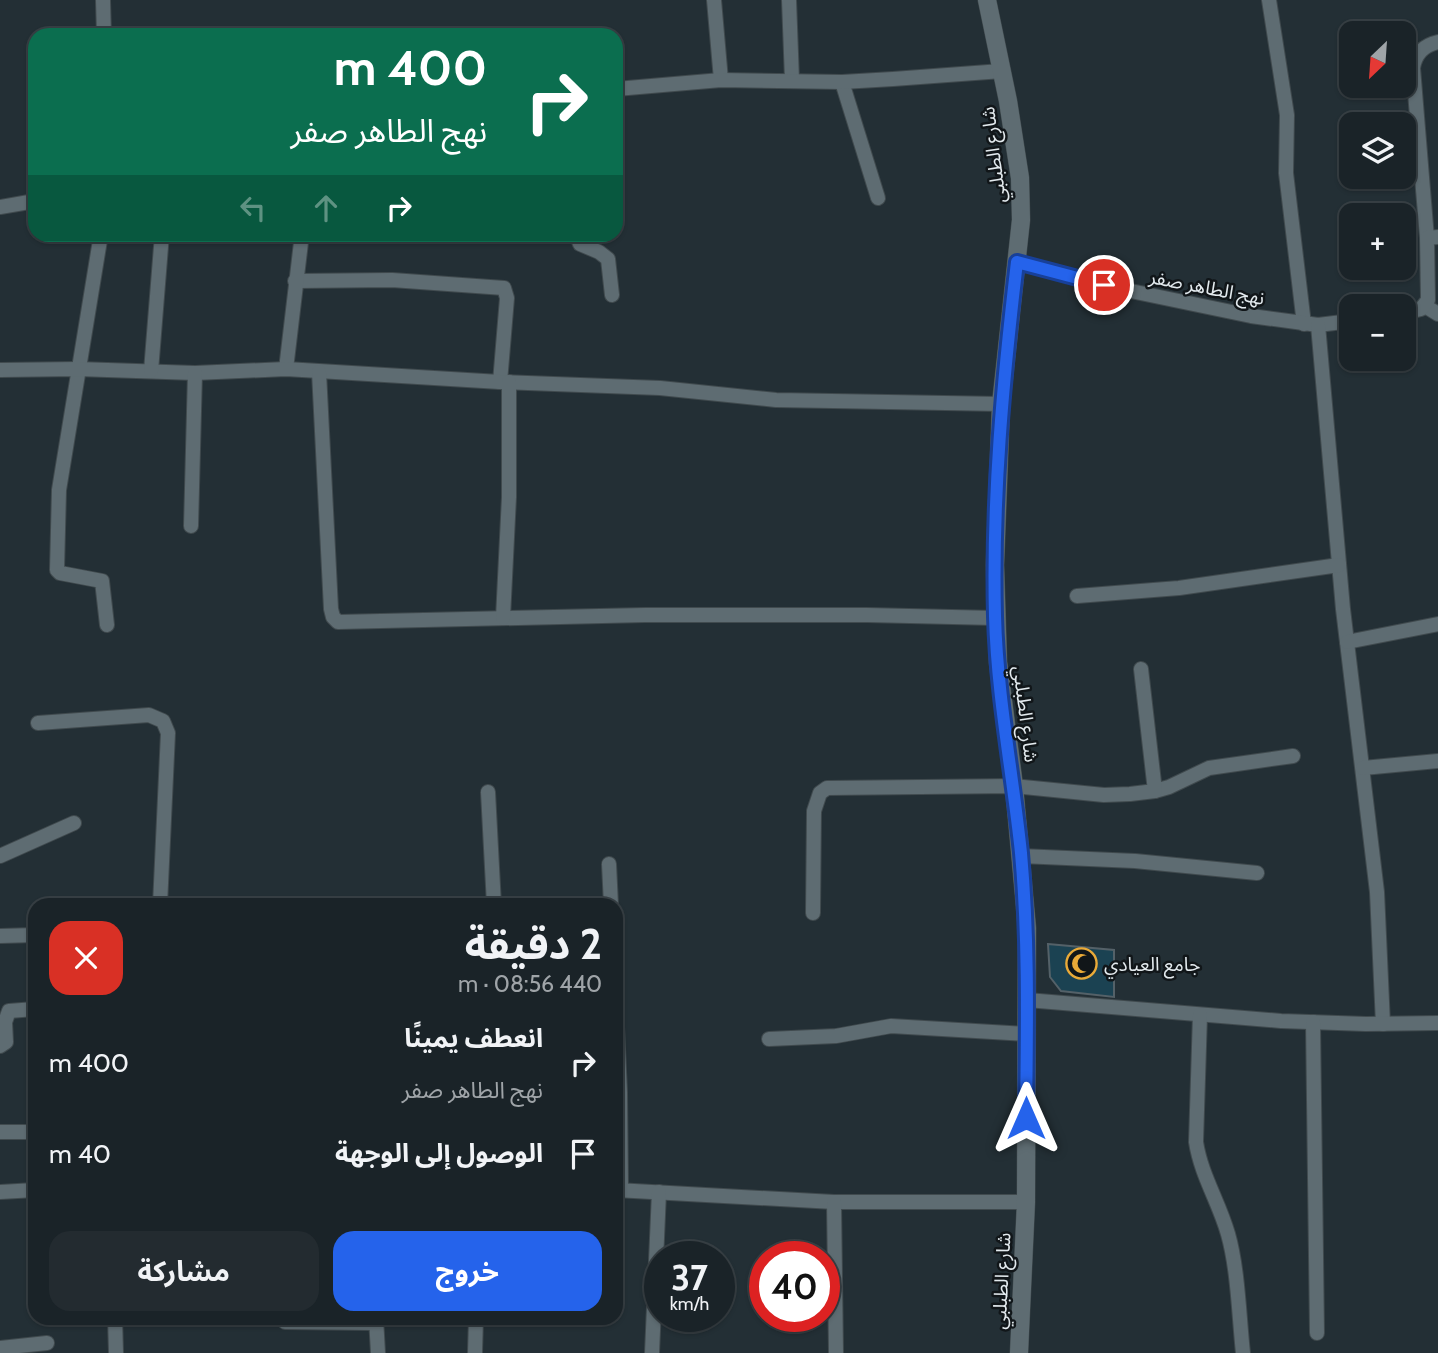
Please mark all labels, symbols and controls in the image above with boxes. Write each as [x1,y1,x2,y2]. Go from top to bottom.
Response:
north arrow [1339,21,1416,98]
map controls [1339,21,1416,371]
text: 400 m [334,38,487,97]
icon: right [511,56,602,147]
street label: شارع الطبلبي [976,105,1014,204]
text: نهج الطاهر صفر [291,111,487,150]
button: layers [1339,112,1416,189]
icon: left [234,189,272,227]
icon: ahead [307,189,345,227]
icon: right [380,189,418,227]
button: + [1339,203,1416,280]
pin [1074,255,1134,315]
street label: نهج الطاهر صفر [1146,265,1266,313]
icon: arrive [1085,266,1123,304]
button: − [1339,294,1416,371]
street label: شارع الطبلبي [1005,665,1043,764]
text: 2 دقيقة [465,918,602,970]
button: close [49,921,123,995]
mosque icon: جامع العيادي [1064,947,1098,981]
place label: جامع العيادي [1104,953,1201,979]
text: 440 m · 08:56 [458,970,602,998]
text: انعطف يمينًا [404,1022,543,1054]
icon: right [564,1044,602,1082]
text: 400 m [49,1047,129,1079]
text: نهج الطاهر صفر [402,1076,543,1104]
position arrow [989,1081,1063,1155]
icon: arrive [564,1135,602,1173]
text: الوصول إلى الوجهة [335,1137,543,1169]
text: 40 m [49,1138,111,1170]
button: مشاركة [49,1231,319,1311]
button: خروج [333,1231,602,1311]
street label: شارع الطبلبي [987,1232,1019,1330]
speed limit sign: 40 [749,1241,840,1332]
text: 37 [671,1256,708,1299]
text: km/h [670,1293,709,1315]

